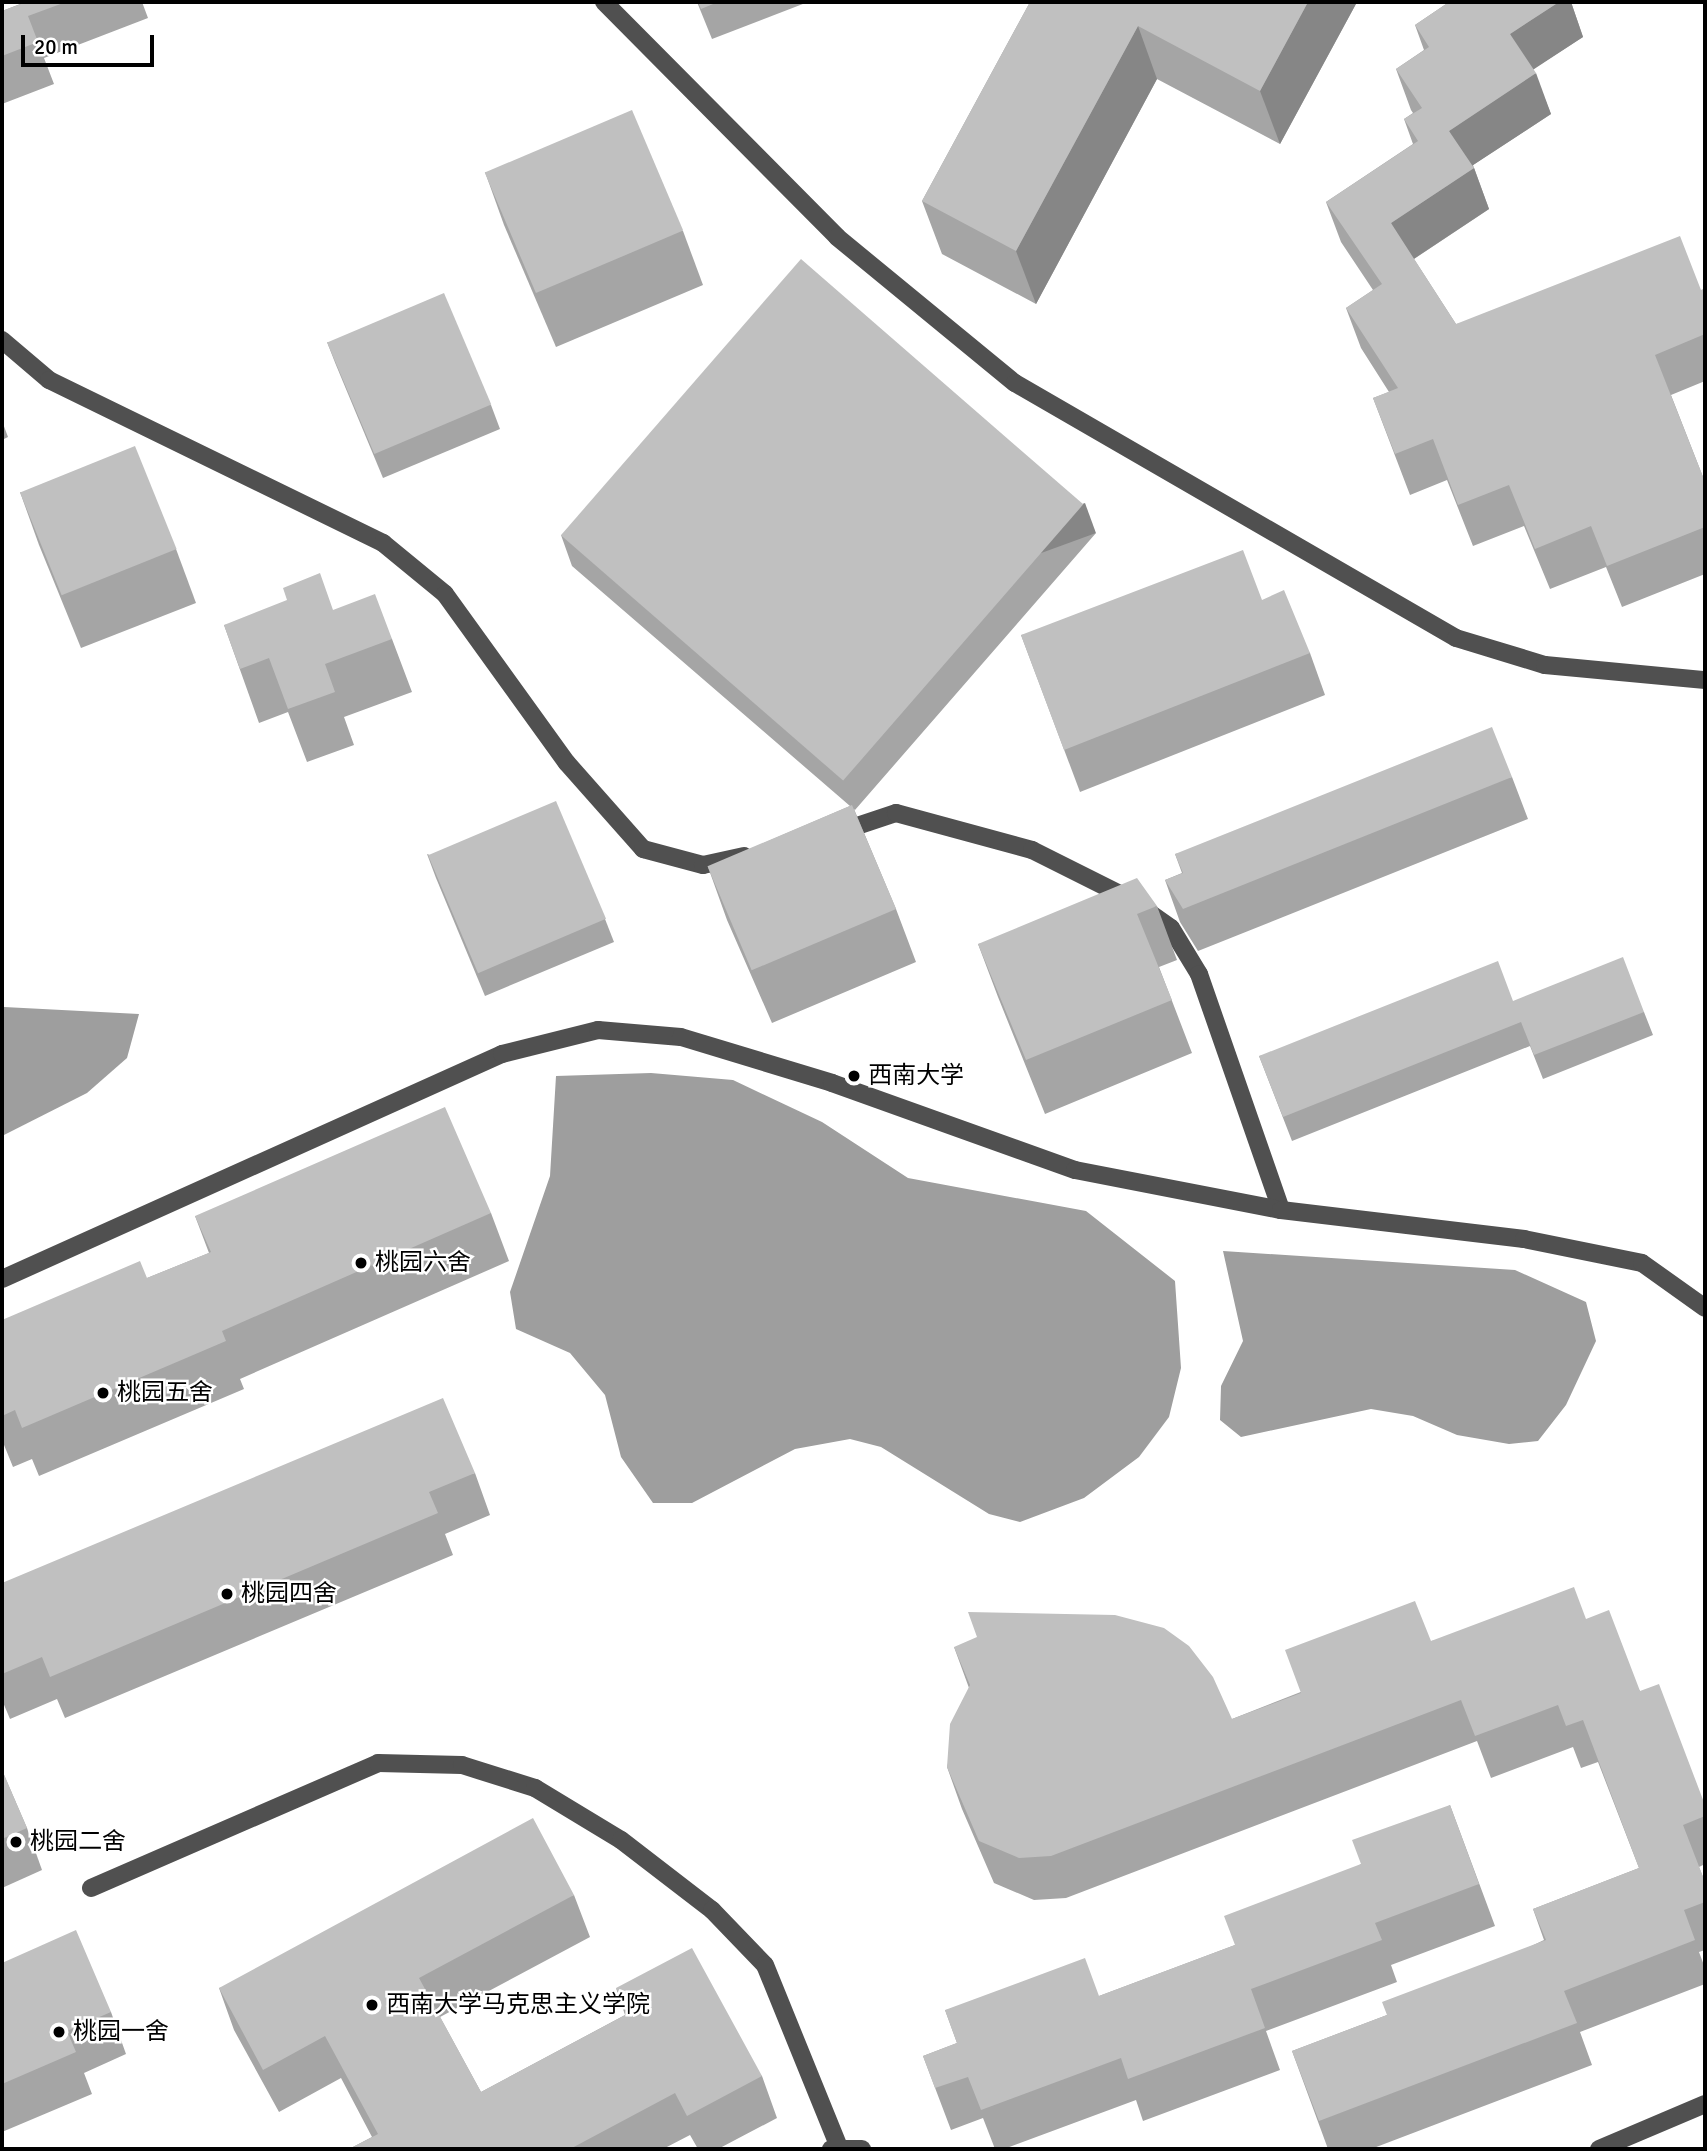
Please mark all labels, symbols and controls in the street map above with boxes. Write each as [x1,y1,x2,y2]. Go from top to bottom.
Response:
scale bar [24,21,158,65]
text: 20 m [34,34,78,60]
place label: 西南大学 [868,1062,964,1090]
marker: 西南大学 [846,1068,862,1084]
place label: 桃园六舍 [375,1249,471,1277]
marker: 桃园六舍 [353,1255,369,1271]
place label: 桃园五舍 [117,1379,213,1407]
marker: 桃园五舍 [95,1385,111,1401]
place label: 桃园四舍 [241,1580,337,1608]
marker: 桃园四舍 [219,1586,235,1602]
place label: 桃园二舍 [30,1828,126,1856]
marker: 桃园二舍 [8,1834,24,1850]
place label: 西南大学马克思主义学院 [386,1991,650,2019]
marker: 西南大学马克思主义学院 [364,1997,380,2013]
place label: 桃园一舍 [73,2018,169,2046]
marker: 桃园一舍 [51,2024,67,2040]

